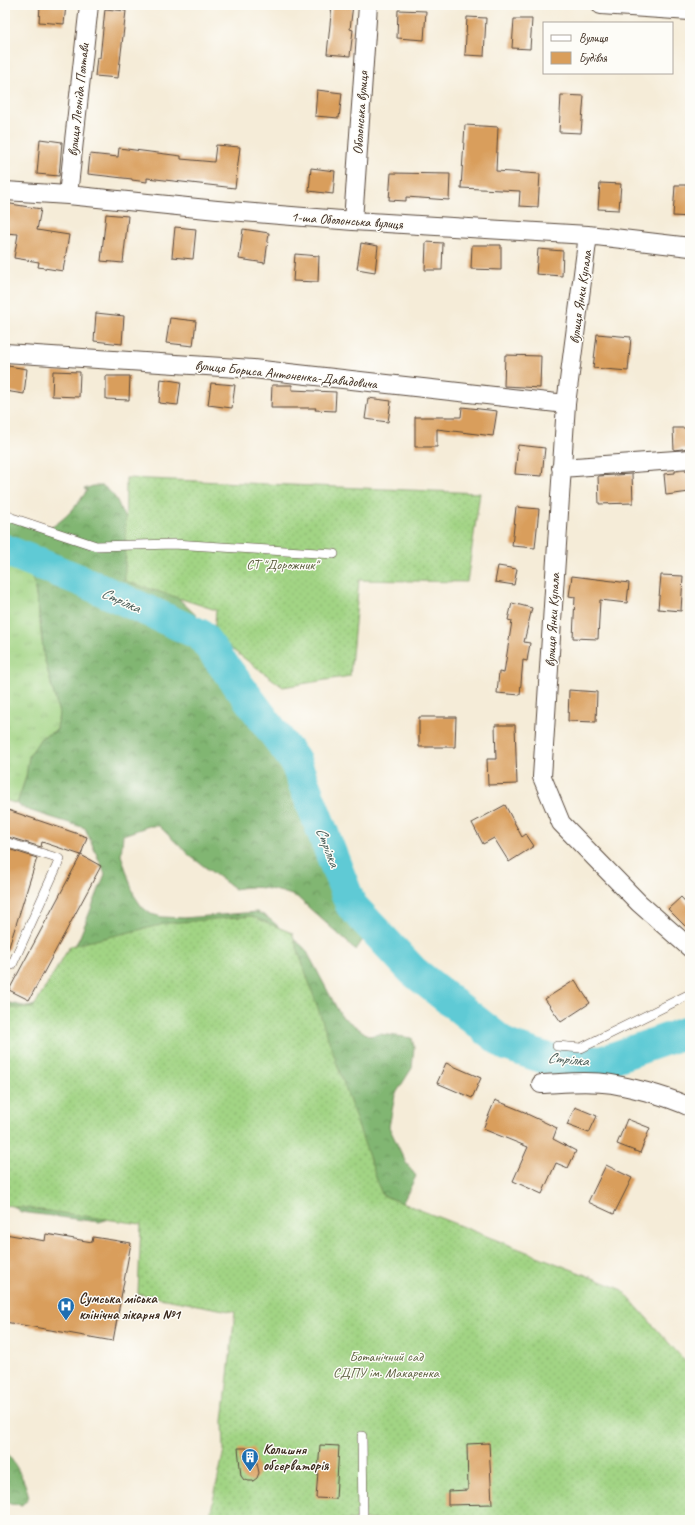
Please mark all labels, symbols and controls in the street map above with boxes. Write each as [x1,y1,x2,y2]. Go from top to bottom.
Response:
legend [543,22,673,74]
text: Вулиця [579,30,608,46]
street label: вулиця Леоніда Полтави [64,42,93,157]
text: Будівля [579,50,608,66]
street label: Оболонська вулиця [349,70,372,155]
street label: 1-ша Оболонська вулиця [290,208,404,233]
street label: вулиця Янки Купала [566,249,596,345]
street label: вулиця Бориса Антоненка-Давидовича [194,356,379,393]
park label: СТ "Дорожник" [246,556,320,573]
street label: вулиця Янки Купала [542,572,563,667]
water label: Стрілка [98,584,145,618]
water label: Стрілка [311,825,344,871]
water label: Стрілка [547,1048,590,1071]
place label: Сумська міська клінічна лікарня №1 [79,1290,182,1323]
hospital icon: Сумська міська клінічна лікарня №1 [56,1296,76,1321]
park label: Ботанічний сад СДПУ ім. Макаренка [333,1348,440,1381]
place label: Колишня обсерваторія [263,1441,329,1474]
building icon: Колишня обсерваторія [240,1447,260,1472]

